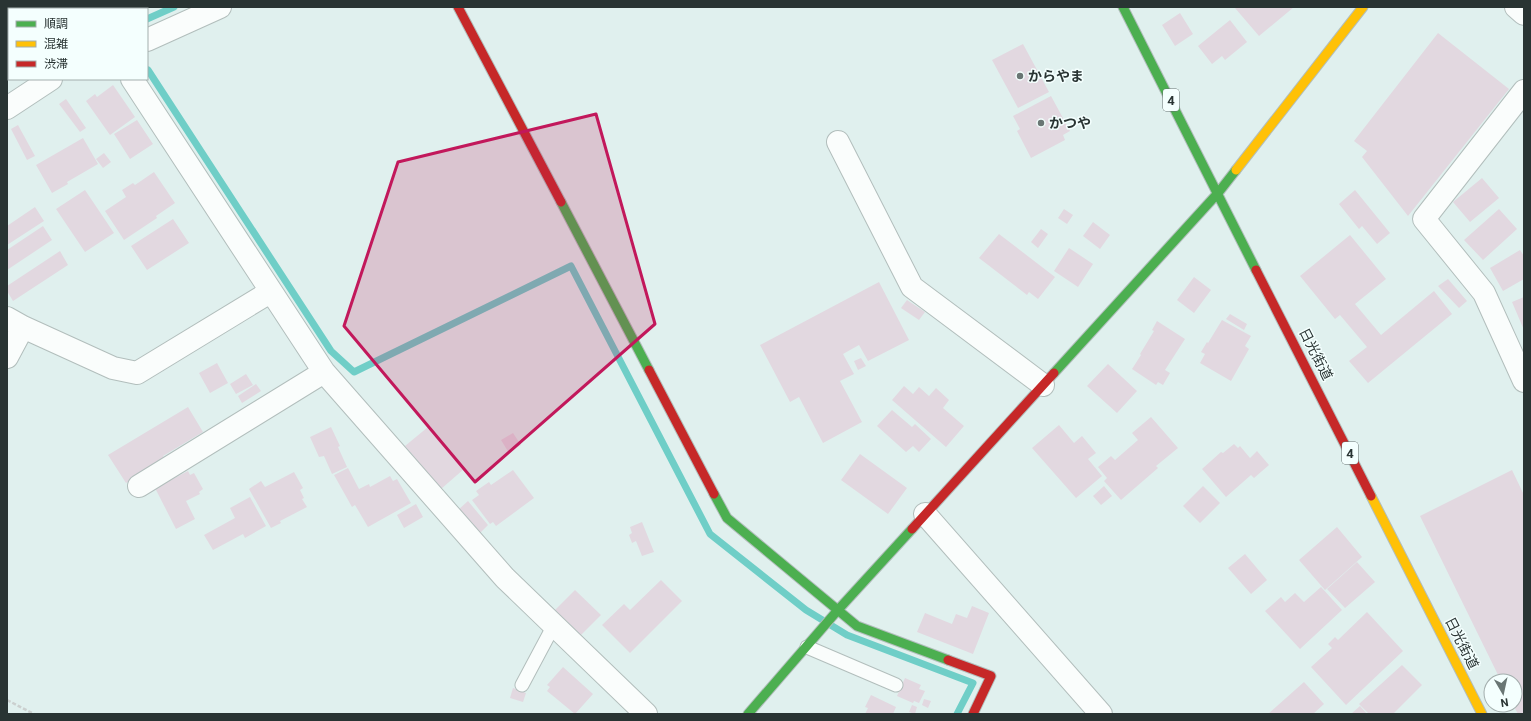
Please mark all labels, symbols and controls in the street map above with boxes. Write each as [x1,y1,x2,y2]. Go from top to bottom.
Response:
legend [8,8,148,80]
text: 順調 [44,17,68,31]
text: 混雑 [44,37,68,51]
text: 渋滞 [44,57,68,71]
place label: からやま [1028,68,1084,84]
marker: からやま [1015,71,1025,81]
road number: 4 [1163,89,1179,111]
place label: かつや [1049,115,1091,131]
marker: かつや [1036,118,1046,128]
street label: 日光街道 [1296,325,1336,383]
road number: 4 [1342,442,1358,464]
street label: 日光街道 [1442,614,1482,672]
north arrow [1483,673,1523,713]
text: N [1499,695,1509,709]

